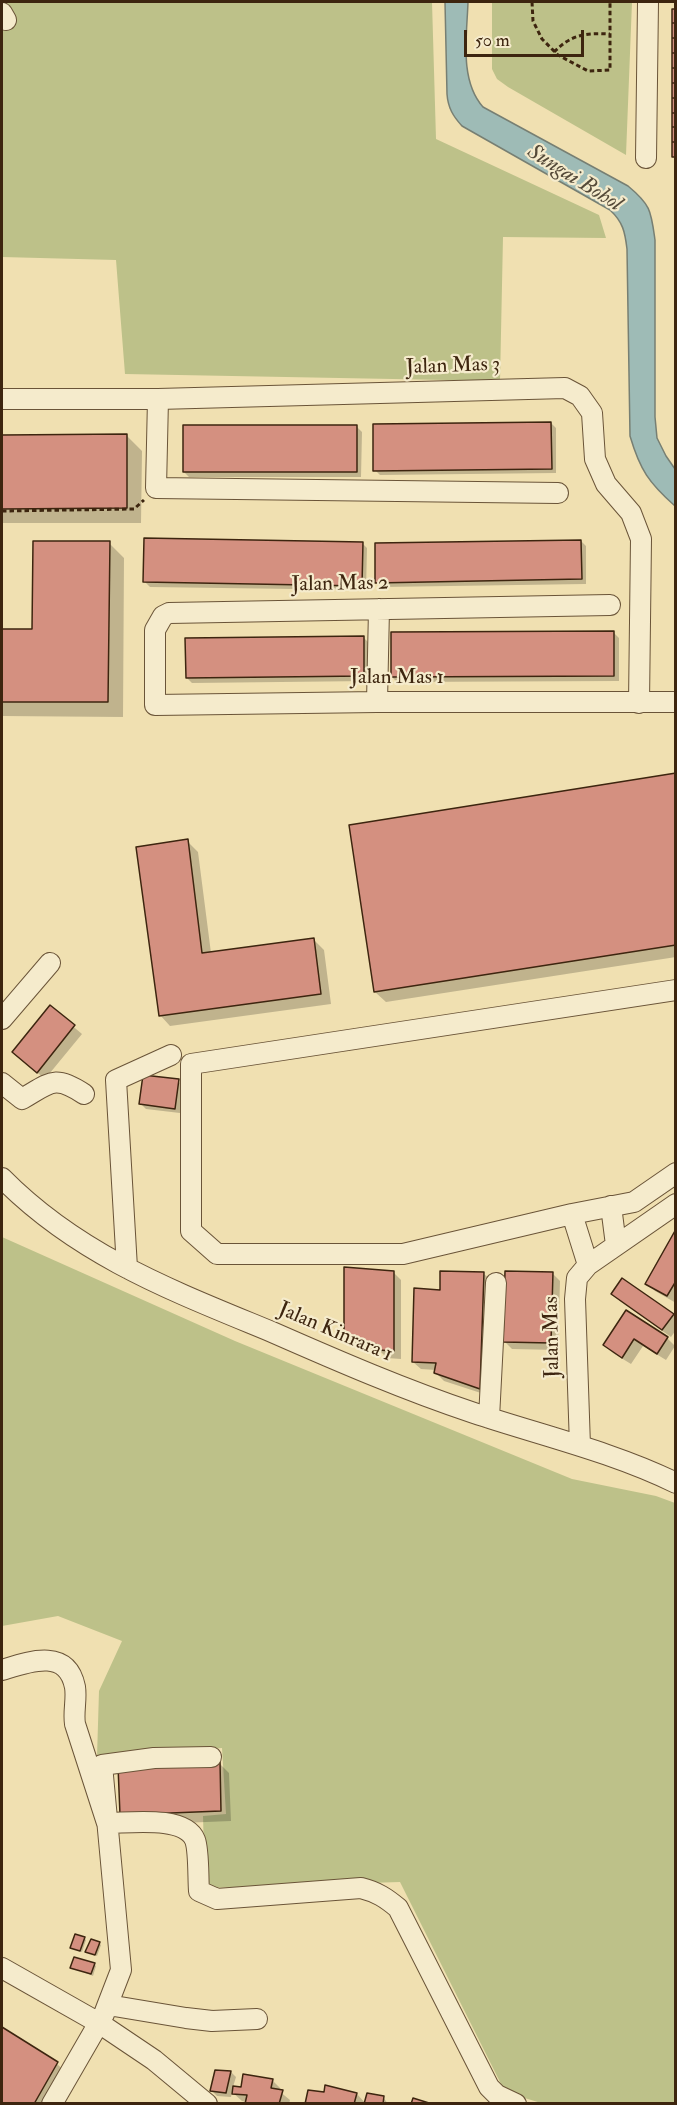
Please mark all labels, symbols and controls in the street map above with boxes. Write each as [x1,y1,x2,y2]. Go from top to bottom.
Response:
scale bar [467,18,587,56]
text: 50 m [475,29,510,52]
water label: Sungai Bohol [522,140,626,218]
street label: Jalan Mas 3 [405,353,501,381]
street label: Jalan Mas 2 [291,572,389,598]
street label: Jalan Mas 1 [350,665,444,691]
street label: Jalan Mas [540,1296,566,1378]
street label: Jalan Kinrara 1 [274,1298,396,1368]

